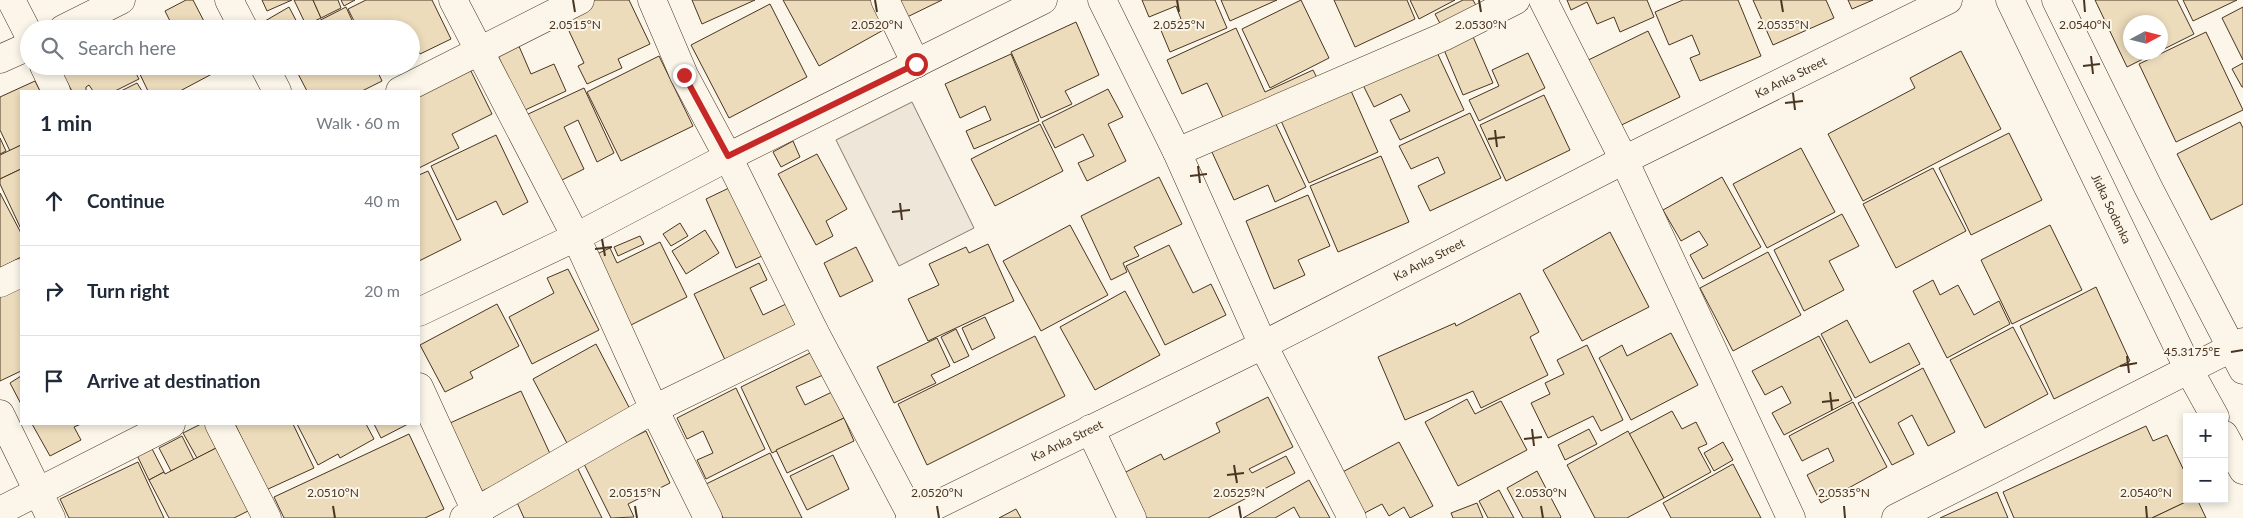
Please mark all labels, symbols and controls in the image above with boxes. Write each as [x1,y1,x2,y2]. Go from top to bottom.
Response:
north arrow [2123,15,2168,60]
text: 2.0515°N [549,17,601,32]
text: 2.0520°N [851,17,903,32]
text: 2.0525°N [1153,17,1205,32]
text: 2.0530°N [1455,17,1507,32]
text: 2.0535°N [1757,17,1809,32]
text: 2.0540°N [2059,17,2111,32]
search box [20,20,420,75]
icon: search [38,34,66,62]
text: Search here [78,36,176,59]
route start [905,53,928,76]
street label: Ka Anka Street [1752,53,1830,101]
route end [673,64,696,87]
text: 1 min [40,110,92,135]
text: Walk · 60 m [316,113,400,132]
street label: Jidka Sodonka [2088,171,2135,246]
icon: ahead [40,187,68,215]
text: Continue [87,189,165,212]
text: 40 m [364,191,400,210]
street label: Ka Anka Street [1391,235,1468,284]
icon: right [40,277,68,305]
text: Turn right [87,279,169,302]
text: 20 m [364,281,400,300]
text: 45.3175°E [2164,344,2220,359]
icon: arrive [40,367,68,395]
text: Arrive at destination [87,369,260,392]
map controls [2183,413,2228,503]
button: + [2183,413,2228,458]
street label: Ka Anka Street [1029,416,1106,464]
button: − [2183,458,2228,503]
text: 2.0510°N [307,485,359,500]
text: 2.0515°N [609,485,661,500]
text: 2.0520°N [911,485,963,500]
text: 2.0525°N [1213,485,1265,500]
text: 2.0530°N [1515,485,1567,500]
text: 2.0535°N [1818,485,1870,500]
text: 2.0540°N [2120,485,2172,500]

